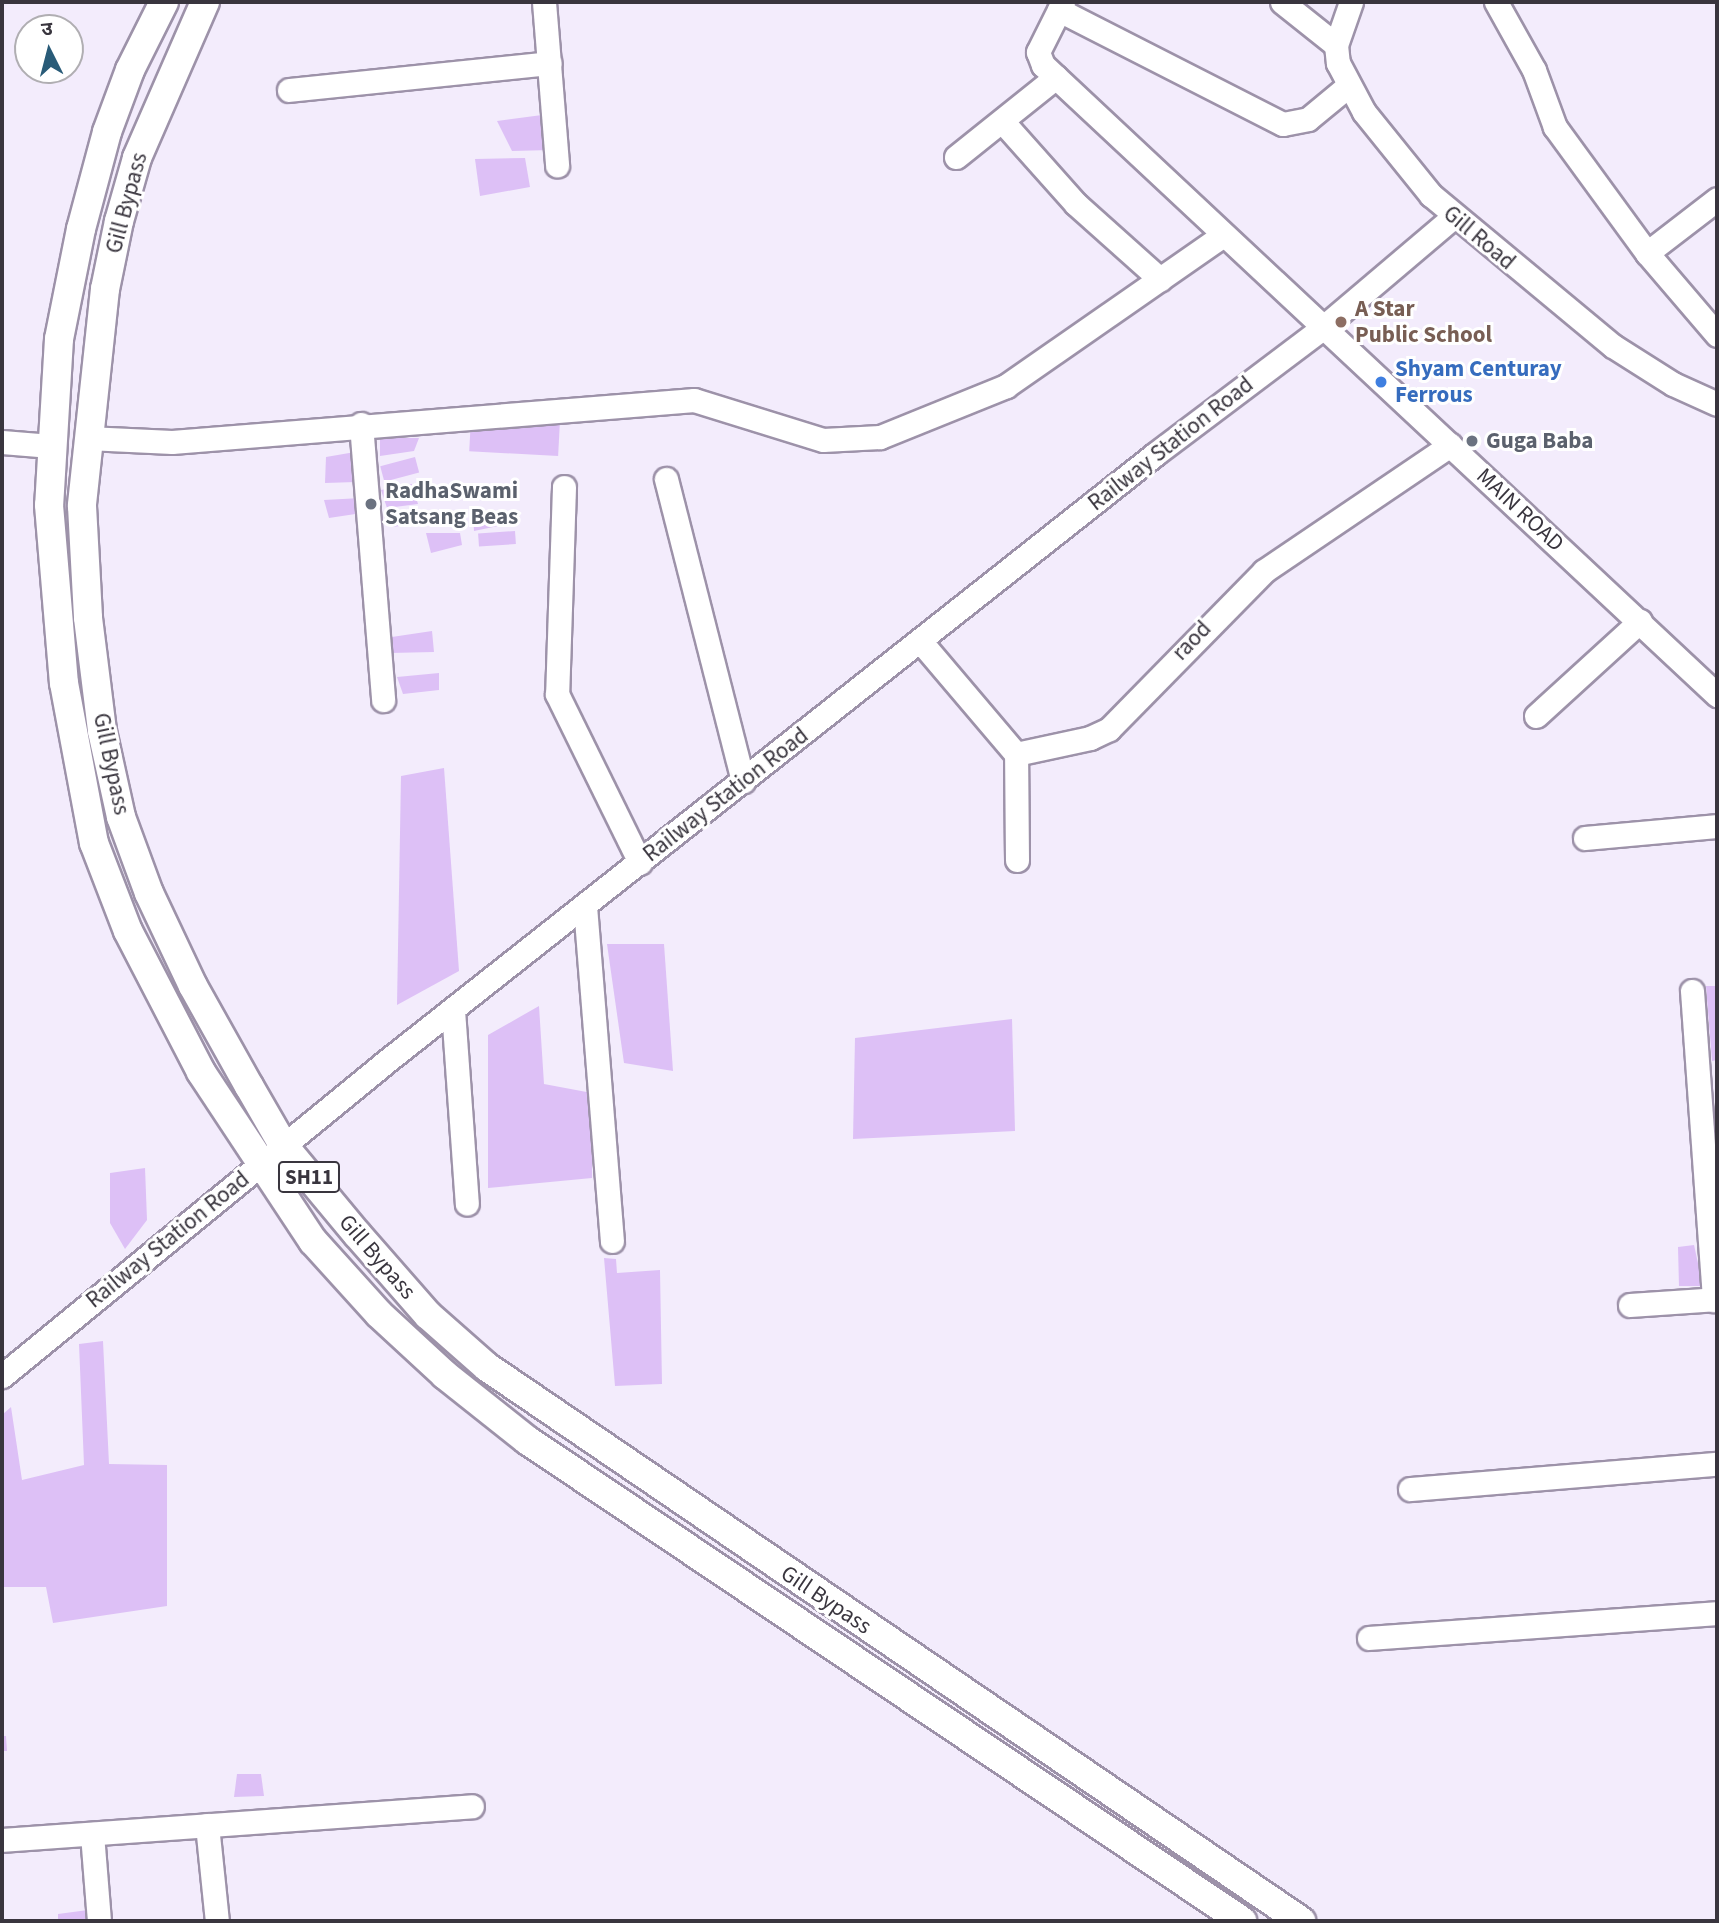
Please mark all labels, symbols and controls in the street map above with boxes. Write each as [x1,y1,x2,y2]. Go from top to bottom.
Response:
north arrow [14,14,84,84]
text: उ [40,16,54,44]
street label: Gill Bypass [100,149,154,257]
street label: Gill Road [1437,200,1521,276]
place label: A Star Public School [1355,295,1492,349]
marker: A Star Public School [1333,314,1349,330]
place label: Shyam Centuray Ferrous [1395,355,1562,409]
street label: Railway Station Road [1083,371,1259,517]
marker: Shyam Centuray Ferrous [1373,374,1389,390]
place label: Guga Baba [1486,427,1593,455]
marker: Guga Baba [1464,433,1480,449]
street label: MAIN ROAD [1471,463,1569,557]
place label: RadhaSwami Satsang Beas [385,477,518,531]
marker: RadhaSwami Satsang Beas [363,496,379,512]
street label: raod [1167,615,1217,667]
street label: Gill Bypass [87,711,135,817]
street label: Railway Station Road [638,722,814,868]
road number: SH11 [278,1160,340,1194]
street label: Railway Station Road [81,1166,255,1314]
street label: Gill Bypass [333,1209,421,1305]
street label: Gill Bypass [775,1560,877,1640]

